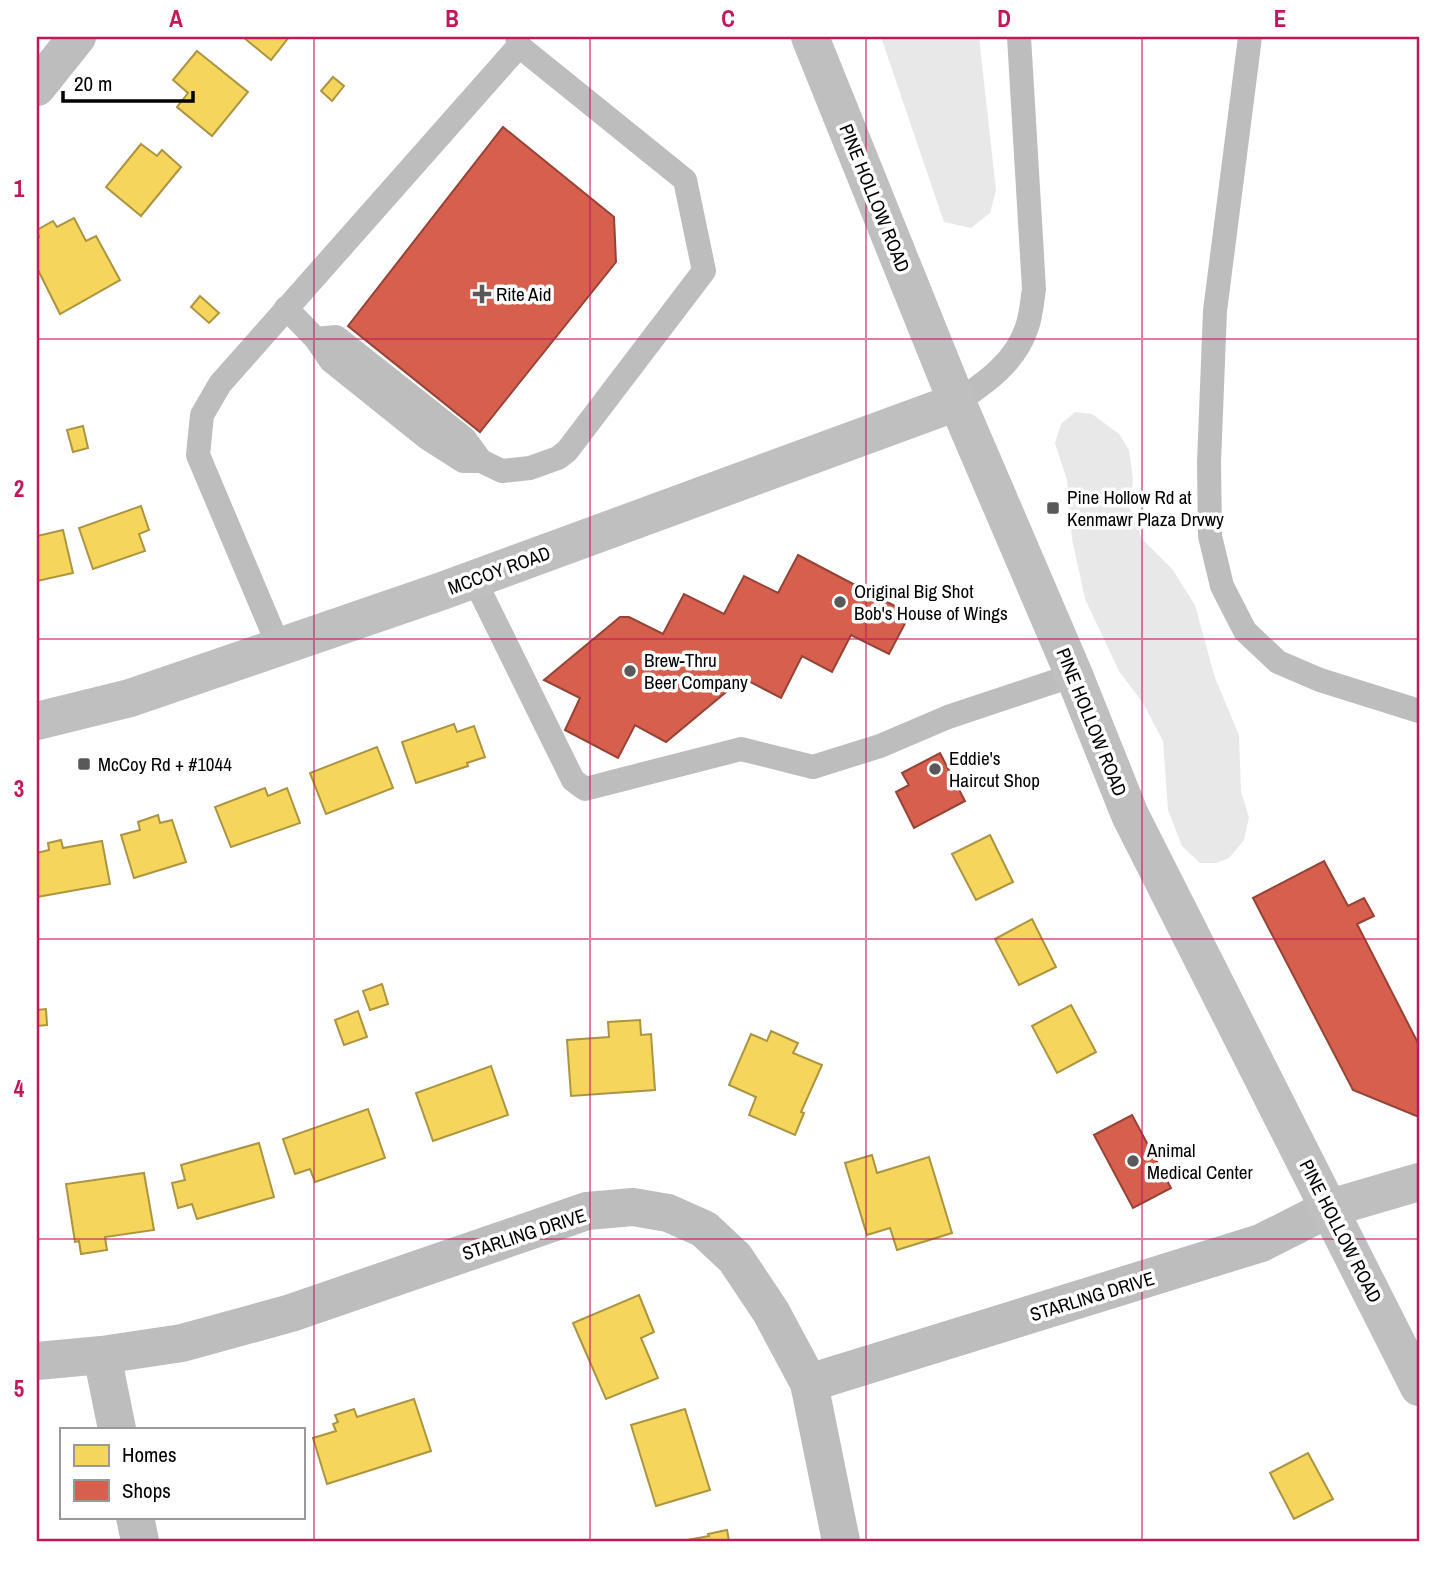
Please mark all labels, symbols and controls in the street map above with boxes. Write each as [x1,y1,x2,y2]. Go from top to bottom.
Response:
text: A [169,3,183,34]
text: B [445,3,459,34]
text: C [721,3,735,34]
text: D [997,3,1011,34]
text: E [1274,3,1286,34]
scale bar [63,60,192,104]
text: 20 m [74,69,112,98]
street label: PINE HOLLOW ROAD [833,120,917,276]
text: 1 [14,173,25,204]
place label: Rite Aid [496,281,551,307]
marker: Rite Aid [474,286,490,302]
text: 2 [14,473,24,504]
place label: Pine Hollow Rd at Kenmawr Plaza Drvwy [1067,484,1224,532]
marker: Pine Hollow Rd at Kenmawr Plaza Drvwy [1045,500,1061,516]
street label: MCCOY ROAD [444,539,554,601]
place label: Original Big Shot Bob's House of Wings [854,578,1008,626]
marker: Original Big Shot Bob's House of Wings [832,594,848,610]
street label: PINE HOLLOW ROAD [1050,644,1134,800]
place label: Brew-Thru Beer Company [644,647,748,695]
marker: Brew-Thru Beer Company [622,663,638,679]
place label: Eddie's Haircut Shop [949,745,1040,793]
place label: McCoy Rd + #1044 [98,751,232,777]
marker: McCoy Rd + #1044 [76,756,92,772]
marker: Eddie's Haircut Shop [927,761,943,777]
text: 3 [14,773,24,804]
text: 4 [14,1073,25,1104]
place label: Animal Medical Center [1146,1137,1253,1185]
marker: Animal Medical Center [1125,1153,1141,1169]
street label: PINE HOLLOW ROAD [1294,1155,1388,1307]
street label: STARLING DRIVE [459,1202,589,1266]
street label: STARLING DRIVE [1027,1265,1157,1327]
text: 5 [14,1373,24,1404]
legend [60,1428,304,1518]
text: Homes [122,1440,177,1469]
text: Shops [122,1476,171,1505]

